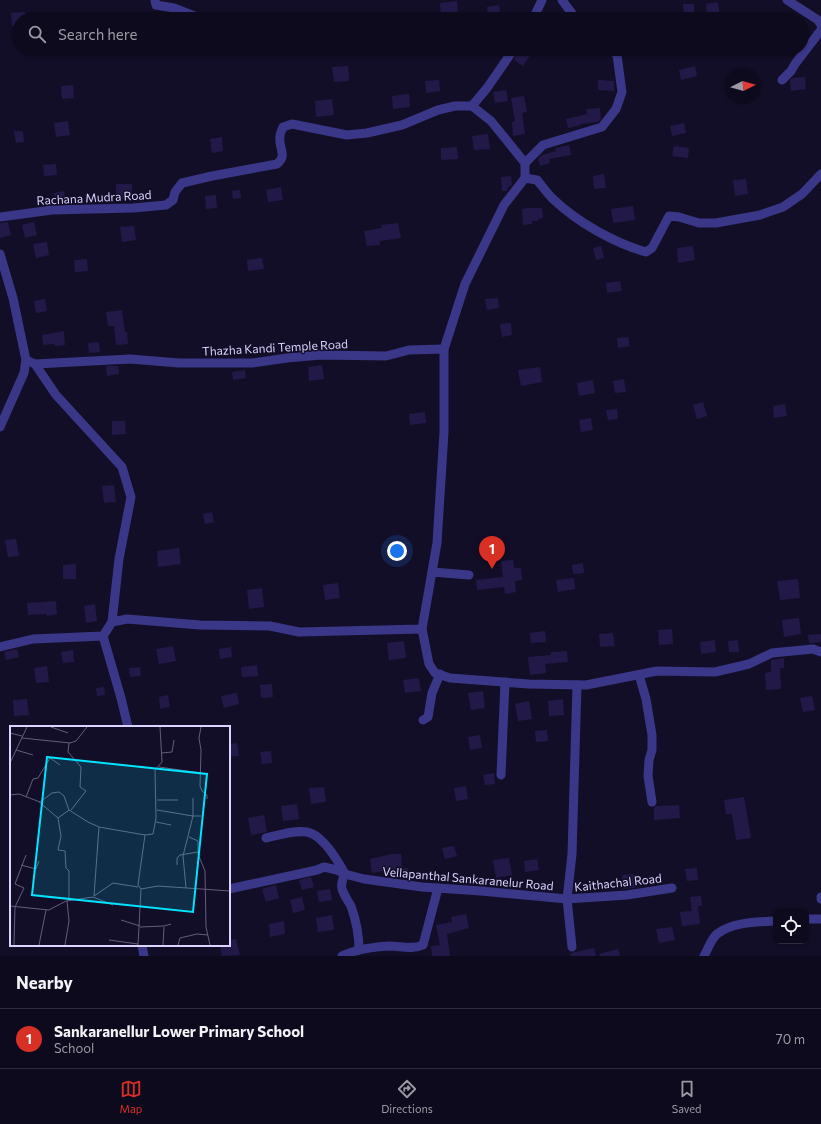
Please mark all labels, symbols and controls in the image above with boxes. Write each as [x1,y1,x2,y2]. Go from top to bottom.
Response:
search box [12,12,809,56]
icon: search [26,23,48,45]
text: Search here [58,25,137,43]
north arrow [725,68,761,104]
street label: Rachana Mudra Road [36,187,152,207]
street label: Thazha Kandi Temple Road [202,336,348,358]
pin: 1 [479,536,505,569]
your location [387,541,407,561]
inset map [10,726,230,946]
street label: Vellapanthal Sankaranelur Road [382,864,554,892]
street label: Kaithachal Road [574,870,663,894]
map controls [773,908,809,944]
button: locate [773,908,809,944]
text: Nearby [16,972,73,993]
text: Sankaranellur Lower Primary School [54,1022,304,1040]
text: 1 [26,1031,32,1047]
text: 70 m [776,1031,805,1047]
text: School [54,1040,94,1056]
tab: Map [120,1078,142,1115]
tab: Directions [381,1078,433,1115]
tab: Saved [672,1078,701,1115]

